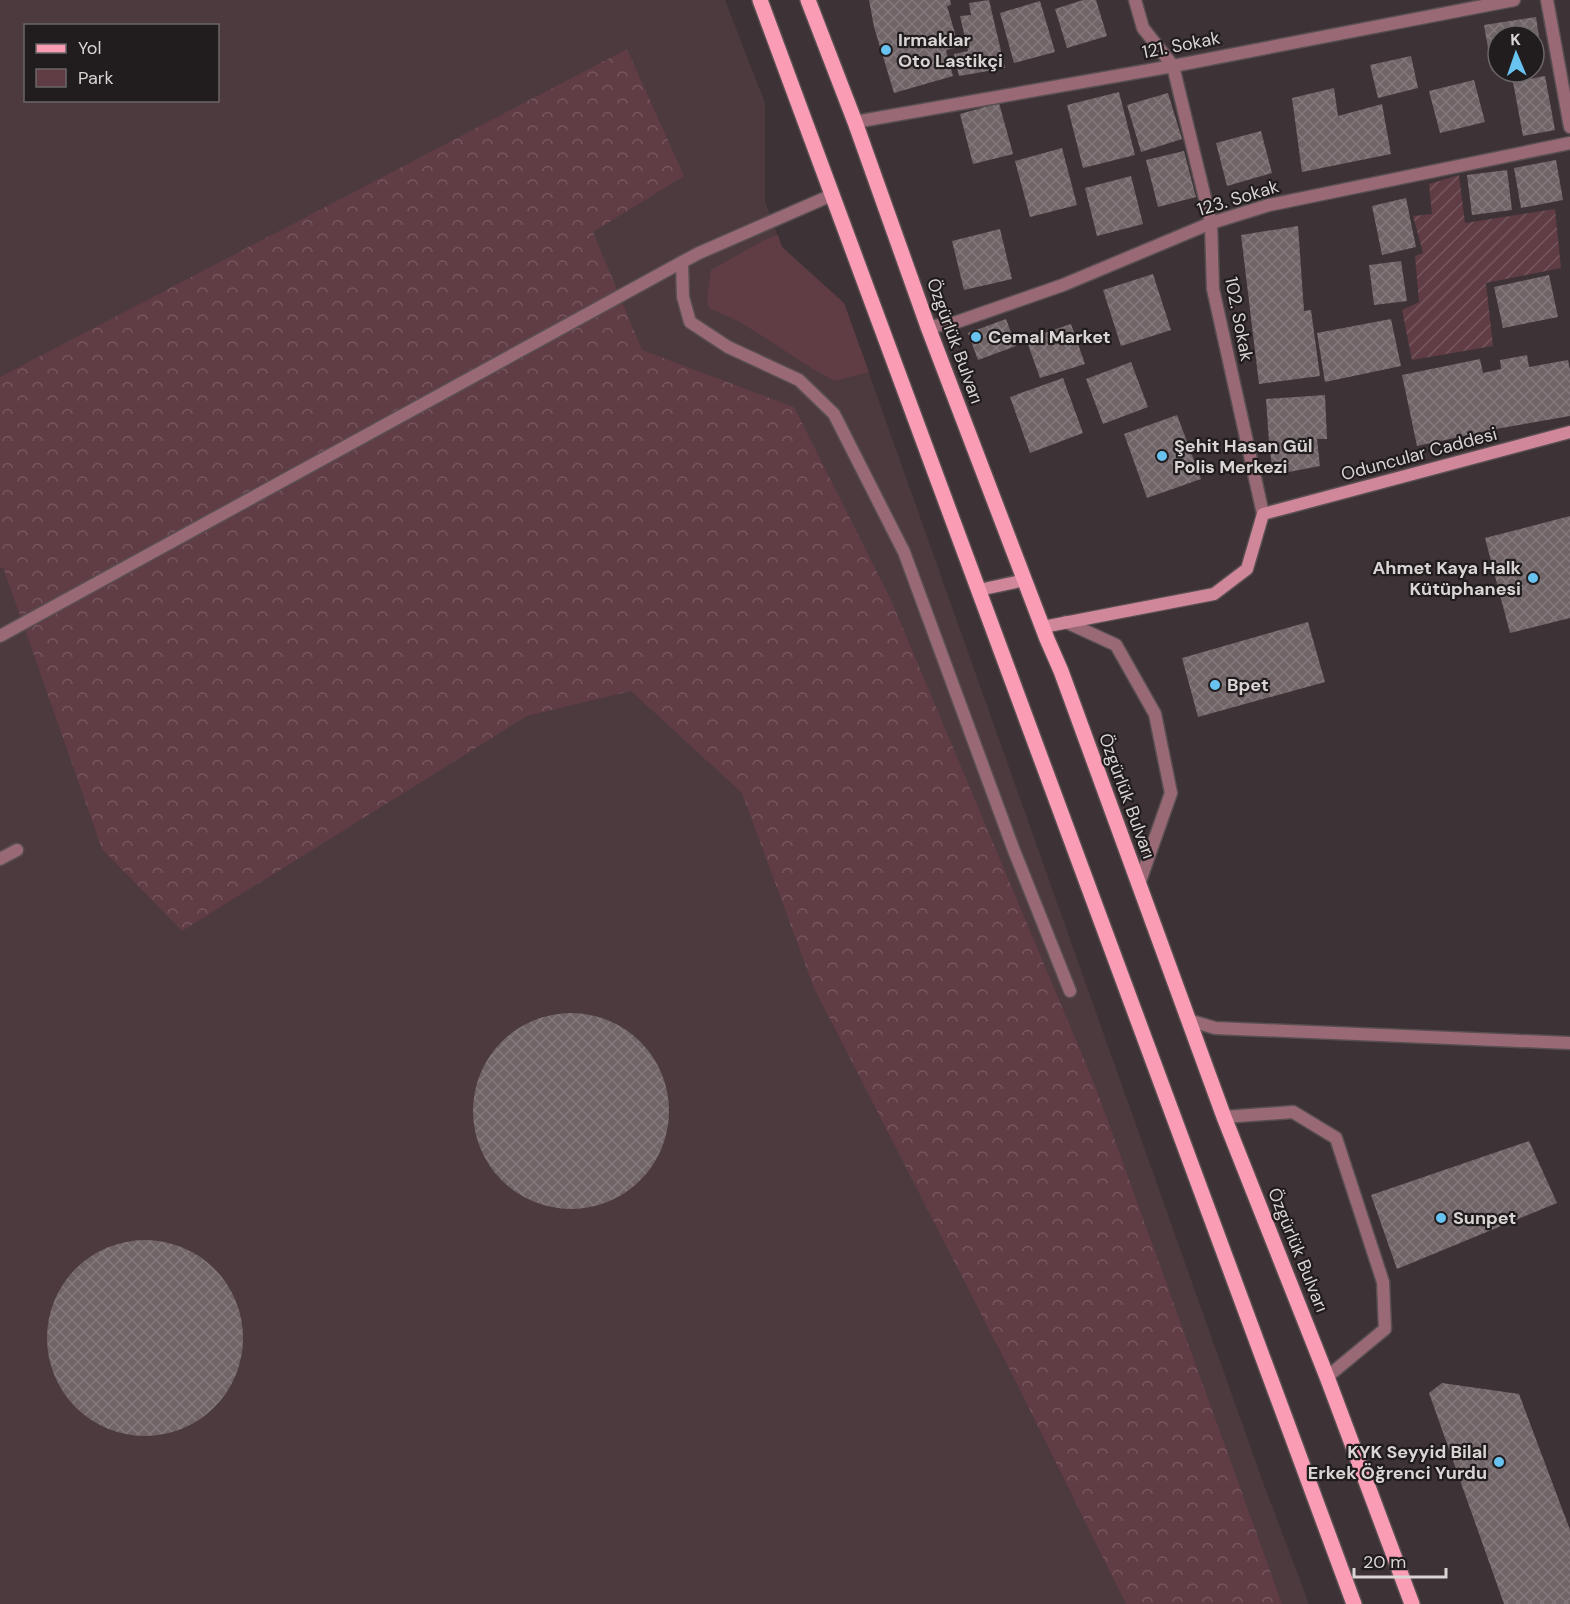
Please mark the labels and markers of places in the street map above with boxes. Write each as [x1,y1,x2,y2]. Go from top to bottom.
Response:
place label: Irmaklar Oto Lastikçi [898,28,1003,73]
marker: Irmaklar Oto Lastikçi [879,43,893,57]
place label: Cemal Market [988,325,1111,349]
marker: Cemal Market [969,330,983,344]
place label: Şehit Hasan Gül Polis Merkezi [1174,434,1313,479]
marker: Şehit Hasan Gül Polis Merkezi [1155,449,1169,463]
place label: Ahmet Kaya Halk Kütüphanesi [1373,556,1522,601]
marker: Ahmet Kaya Halk Kütüphanesi [1526,571,1540,585]
place label: Bpet [1227,673,1269,697]
marker: Bpet [1208,678,1222,692]
place label: Sunpet [1453,1206,1516,1230]
marker: Sunpet [1434,1211,1448,1225]
place label: KYK Seyyid Bilal Erkek Öğrenci Yurdu [1308,1440,1487,1485]
marker: KYK Seyyid Bilal Erkek Öğrenci Yurdu [1492,1455,1506,1469]

